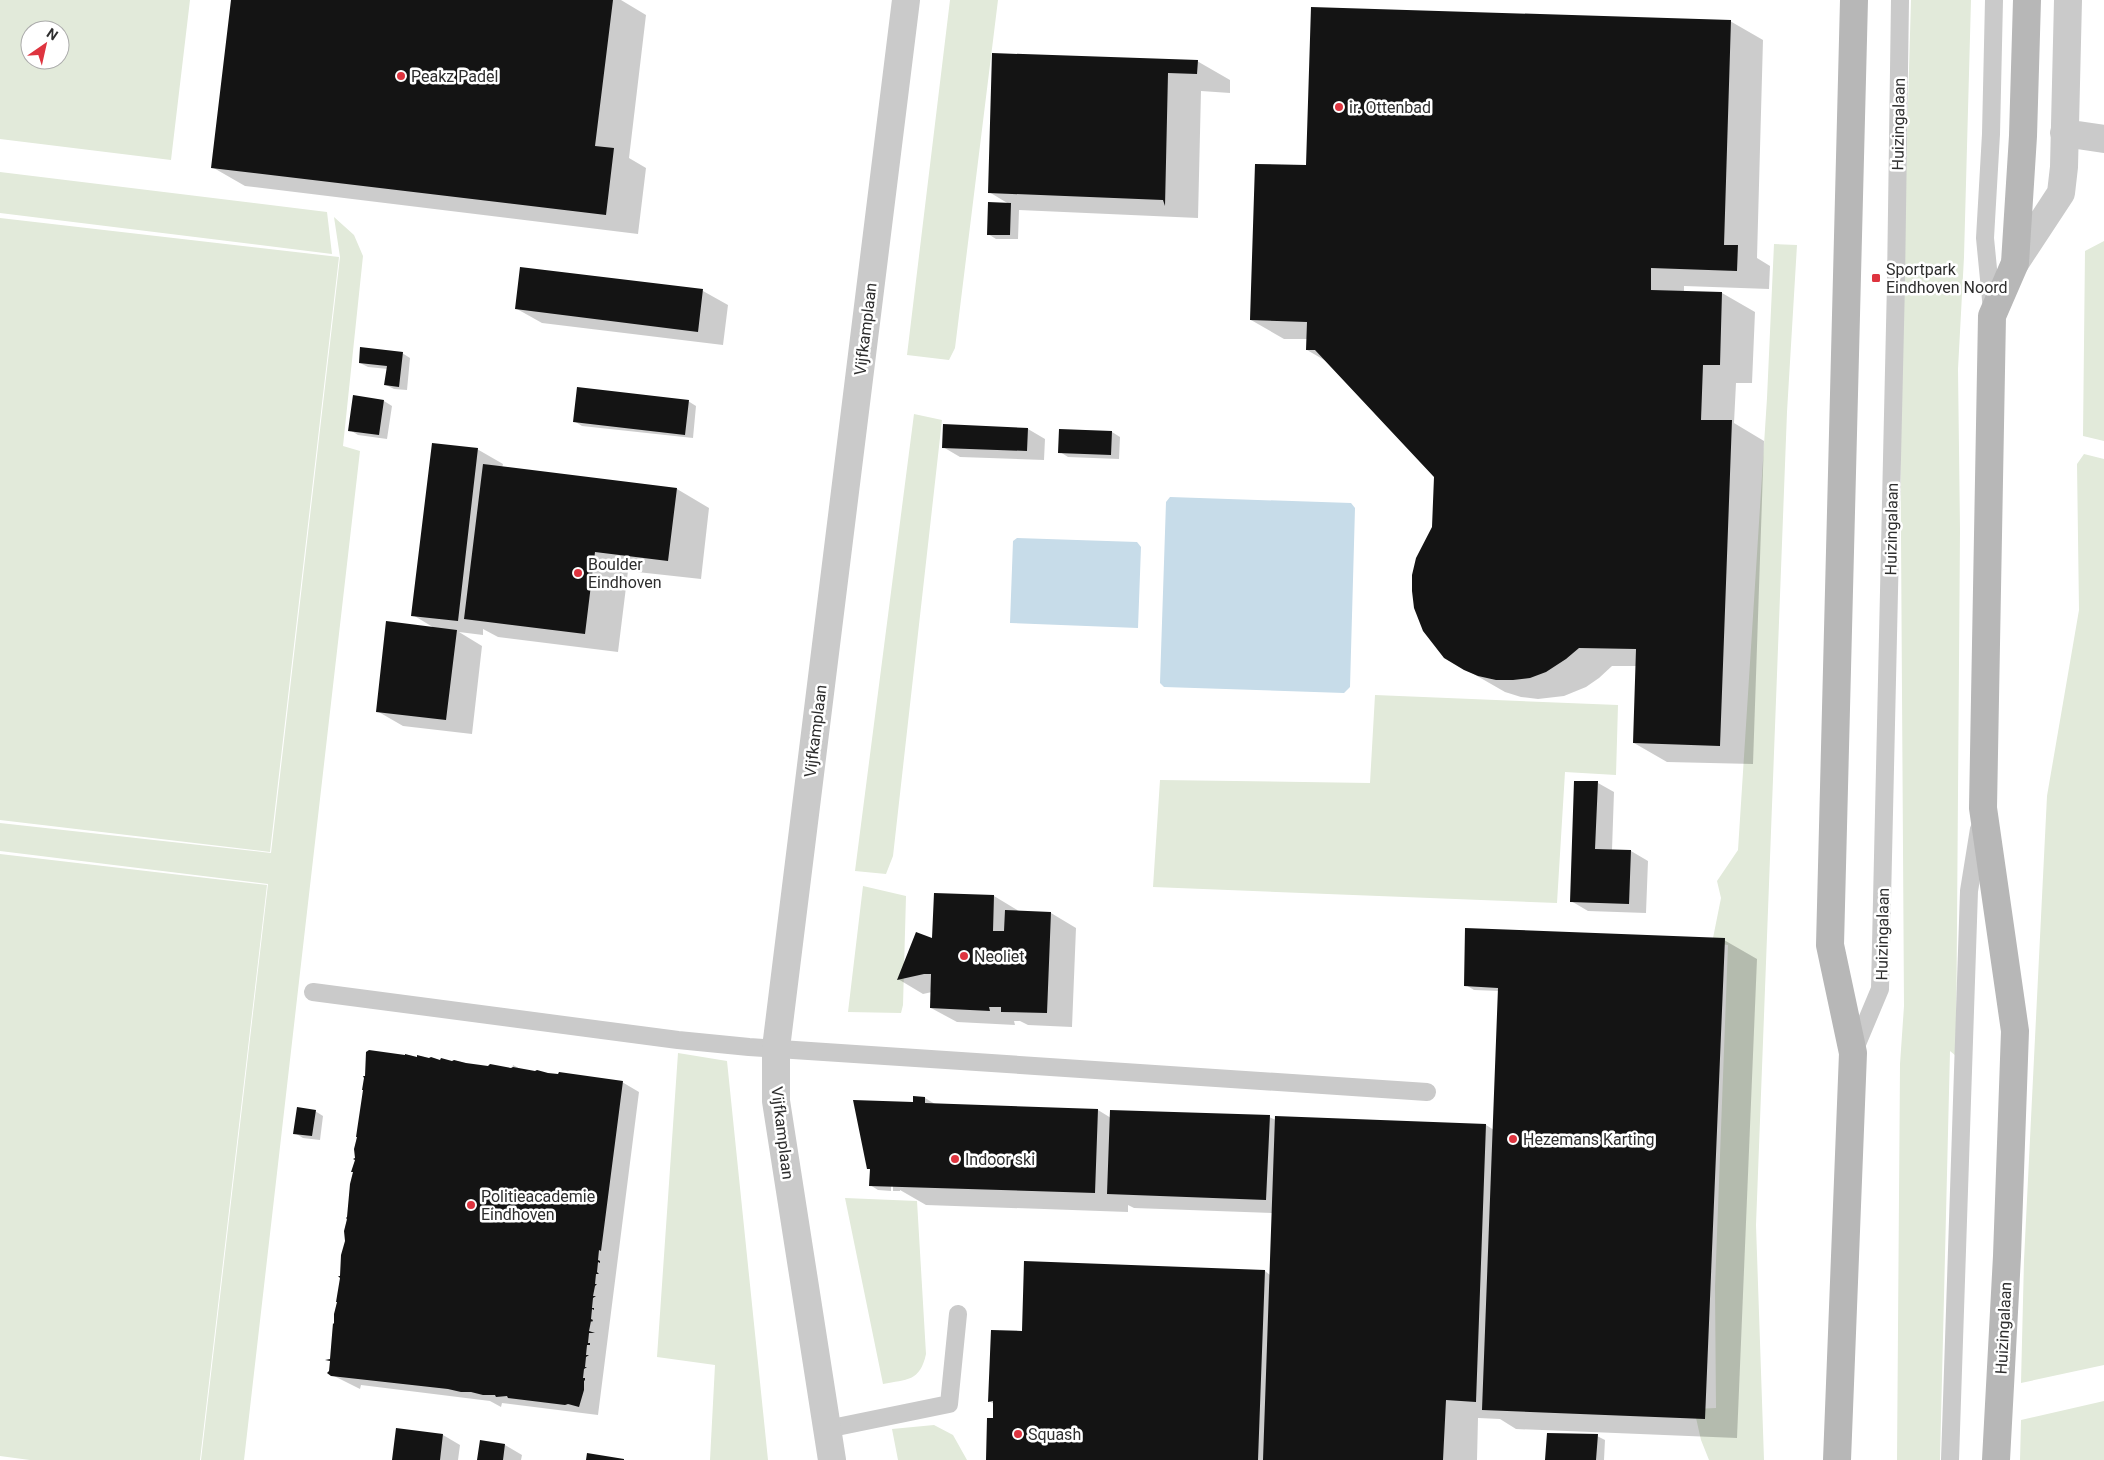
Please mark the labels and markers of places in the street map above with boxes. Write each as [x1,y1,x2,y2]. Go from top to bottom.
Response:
place label: Peakz Padel [411,67,498,86]
marker: Peakz Padel [395,70,407,82]
place label: ir. Ottenbad [1349,98,1431,117]
marker: ir. Ottenbad [1333,101,1345,113]
place label: Sportpark Eindhoven Noord [1886,260,2008,297]
marker: Sportpark Eindhoven Noord [1870,272,1882,284]
place label: Boulder Eindhoven [588,555,662,592]
marker: Boulder Eindhoven [572,567,584,579]
place label: Neoliet [974,947,1025,966]
marker: Neoliet [958,950,970,962]
place label: Hezemans Karting [1523,1130,1655,1149]
marker: Hezemans Karting [1507,1133,1519,1145]
place label: Indoor ski [965,1150,1035,1169]
marker: Indoor ski [949,1153,961,1165]
place label: Politieacademie Eindhoven [481,1187,595,1224]
marker: Politieacademie Eindhoven [465,1199,477,1211]
place label: Squash [1028,1425,1081,1444]
marker: Squash [1012,1428,1024,1440]

